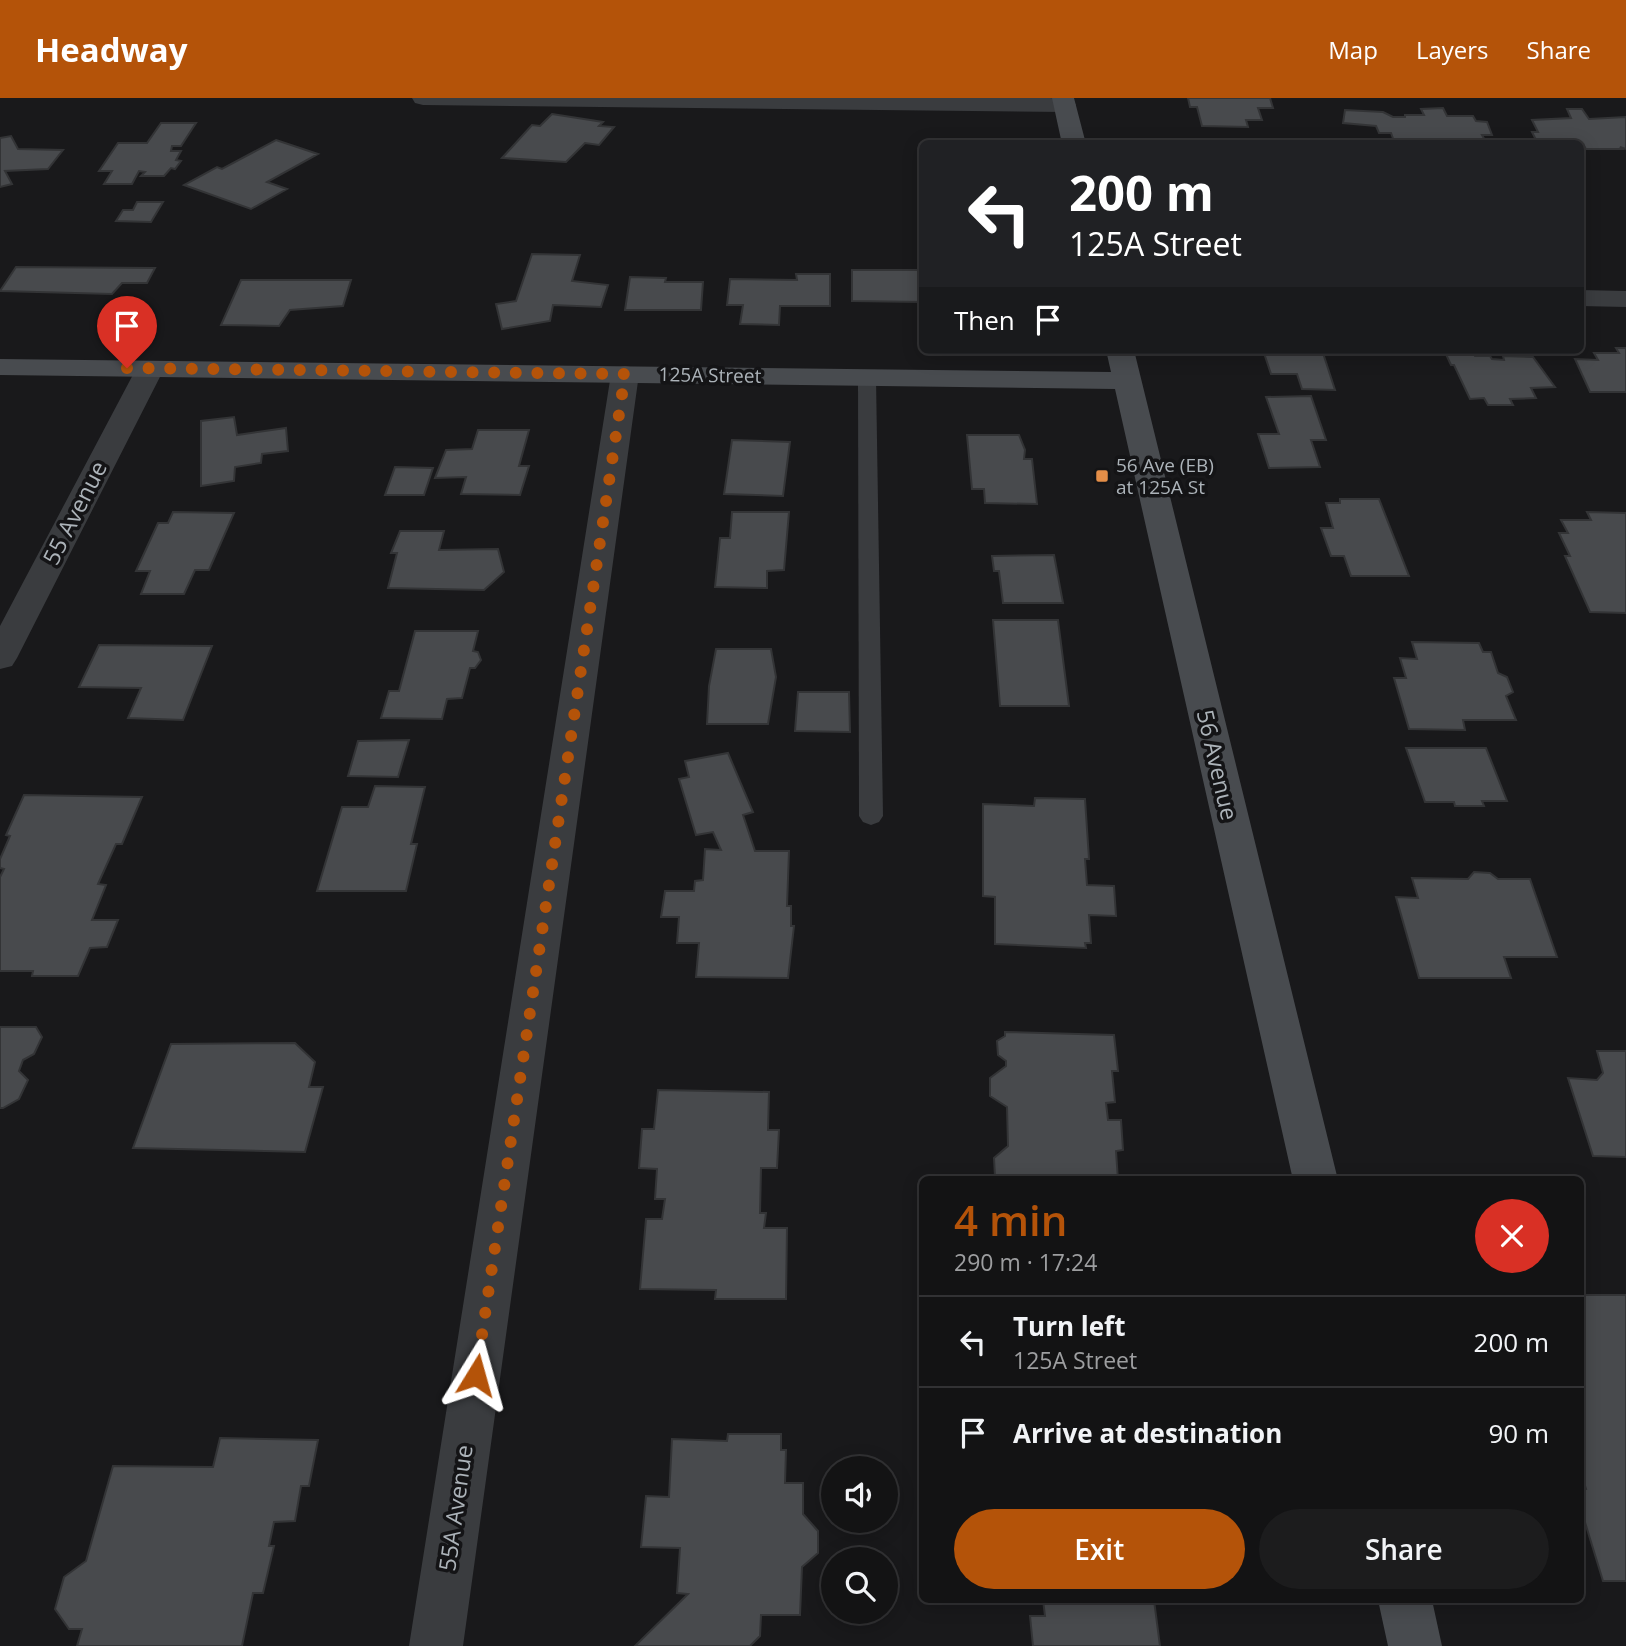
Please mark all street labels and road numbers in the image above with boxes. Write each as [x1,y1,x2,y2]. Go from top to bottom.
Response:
street label: 125A Street [658,361,762,389]
street label: 55 Avenue [34,455,114,570]
street label: 56 Avenue [1190,706,1246,823]
street label: 55A Avenue [430,1443,480,1573]

